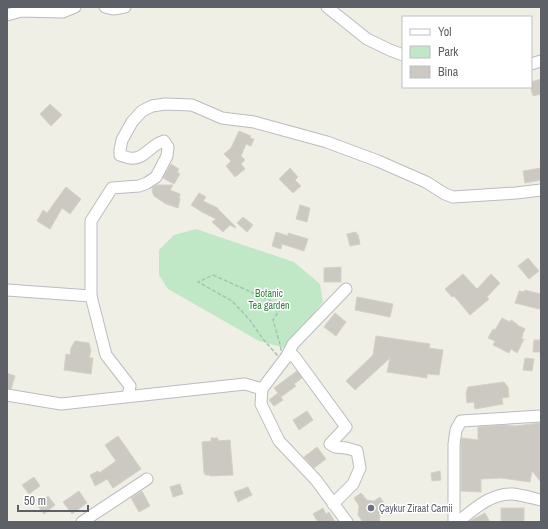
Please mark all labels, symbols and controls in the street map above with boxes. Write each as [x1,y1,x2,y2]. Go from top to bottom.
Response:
legend [402,16,532,88]
text: Yol [438,24,451,40]
text: Park [438,44,458,60]
text: Bina [438,64,459,80]
park label: Botanic Tea garden [248,287,290,312]
scale bar [18,487,88,513]
text: 50 m [24,493,46,509]
place label: Çaykur Ziraat Camii [379,502,453,515]
marker: Çaykur Ziraat Camii [366,503,376,513]

